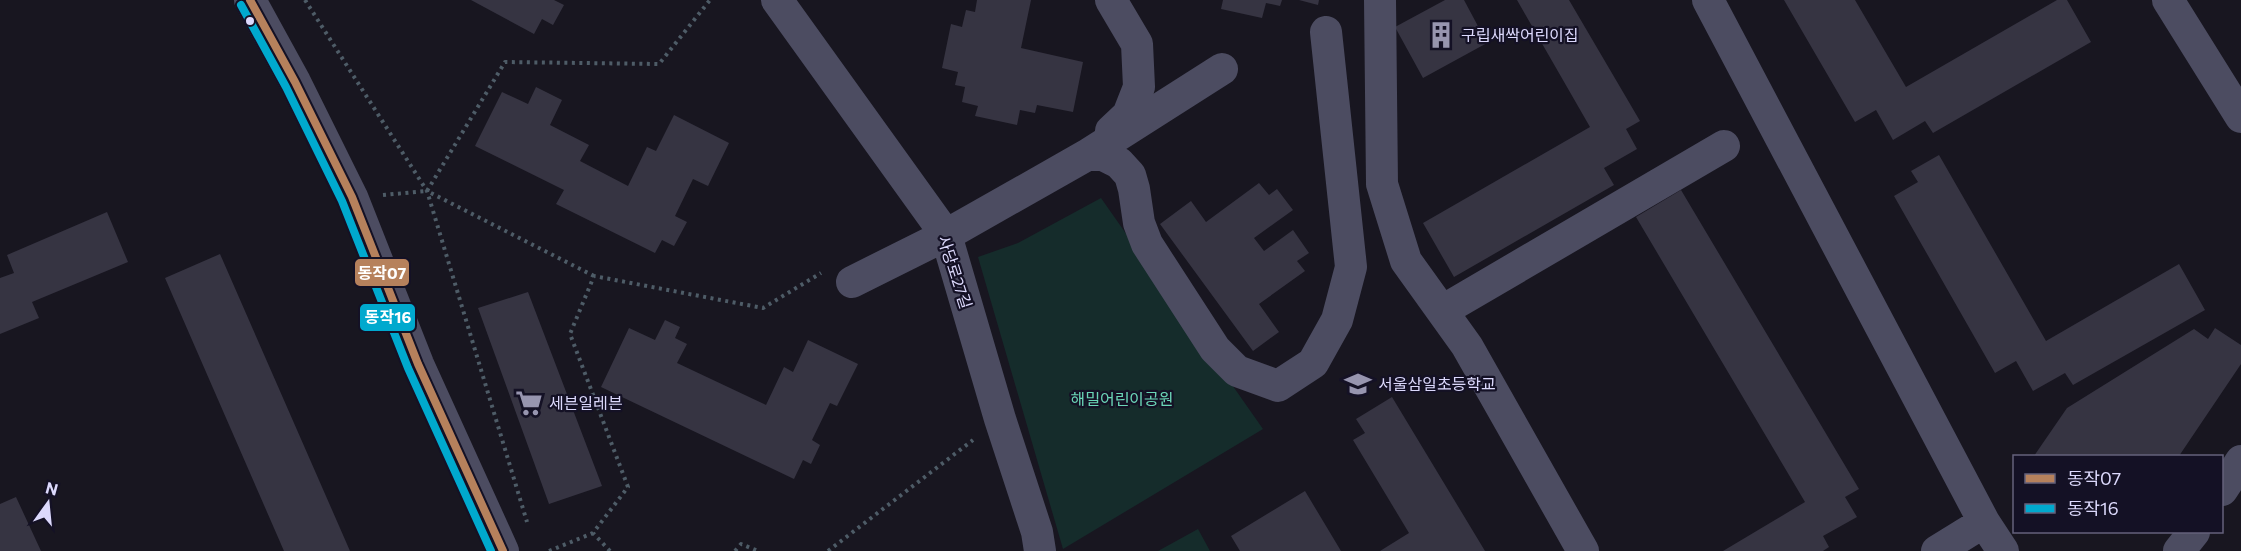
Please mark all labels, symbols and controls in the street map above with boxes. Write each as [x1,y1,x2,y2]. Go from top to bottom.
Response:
unlabelled marker [244,15,256,27]
building icon: 구립새싹어린이집 [1426,20,1456,50]
place label: 구립새싹어린이집 [1461,25,1579,44]
street label: 사당로27길 [935,233,976,311]
line badge: 동작07 [354,258,410,287]
text: 동작07 [358,263,407,282]
line badge: 동작16 [359,303,416,332]
text: 동작16 [365,307,411,326]
school or university icon: 서울삼일초등학교 [1343,369,1373,399]
place label: 서울삼일초등학교 [1378,374,1496,393]
supermarket icon: 세븐일레븐 [514,388,544,418]
park label: 해밀어린이공원 [1070,389,1174,408]
place label: 세븐일레븐 [549,393,623,412]
legend [2013,455,2223,533]
text: 동작07 [2067,467,2121,489]
north arrow [18,473,78,533]
text: N [44,477,60,499]
text: 동작16 [2067,497,2119,519]

